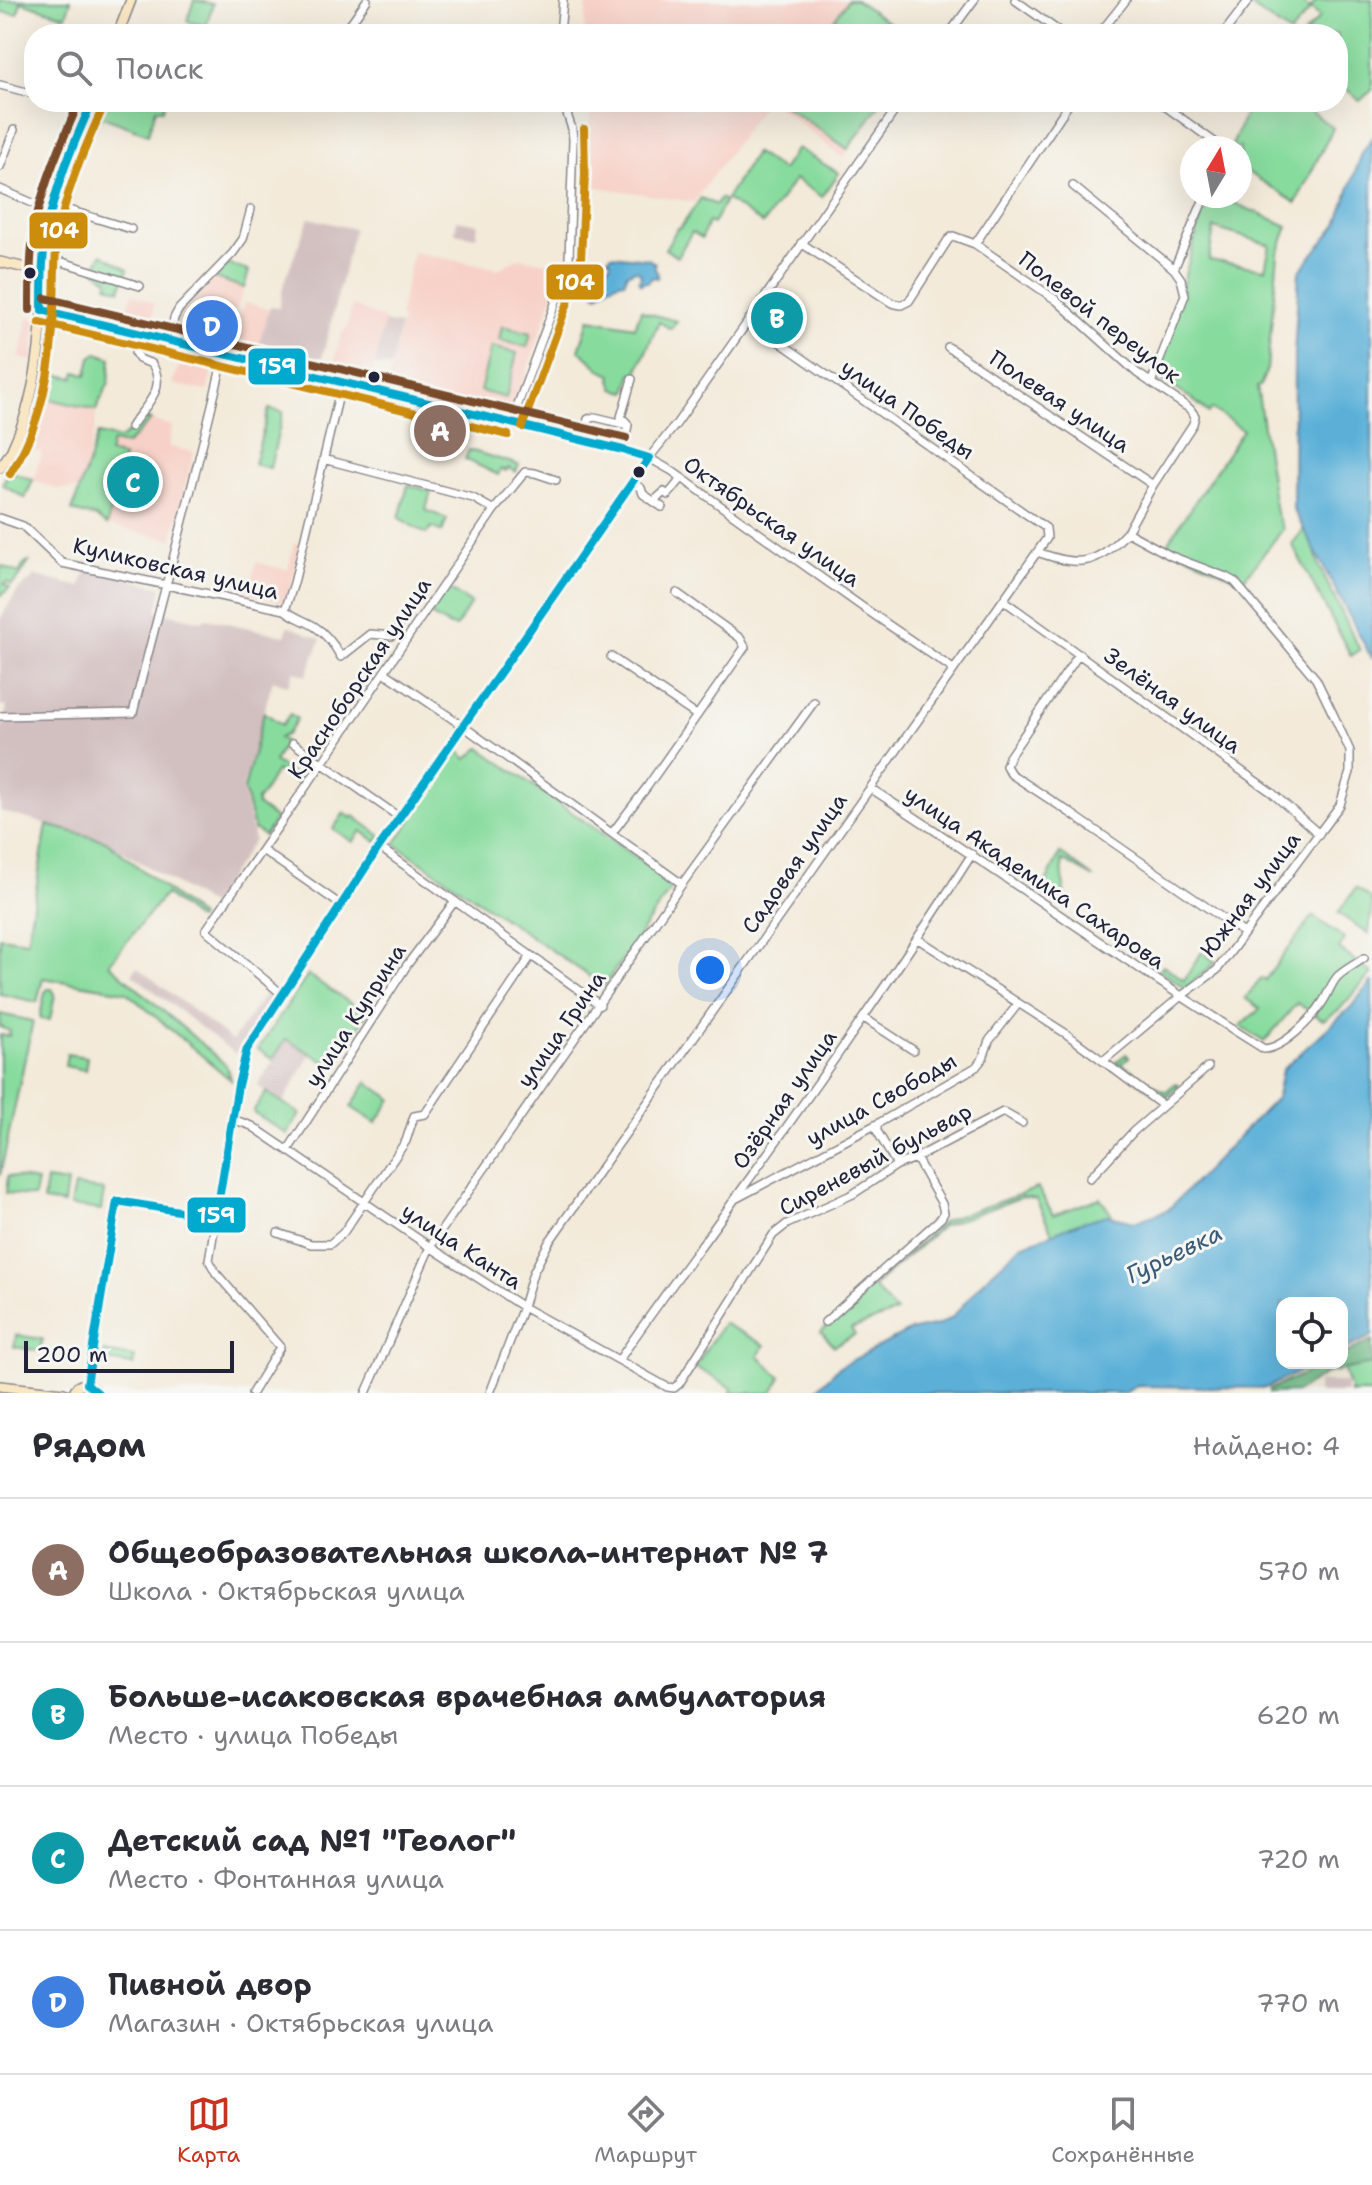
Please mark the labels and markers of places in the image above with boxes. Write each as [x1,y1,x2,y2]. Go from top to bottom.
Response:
unlabelled marker [22,265,38,281]
pin: B [751,288,803,348]
pin: D [186,296,238,356]
unlabelled marker [366,369,382,385]
pin: A [414,401,466,461]
pin: C [107,452,159,512]
unlabelled marker [631,464,647,480]

